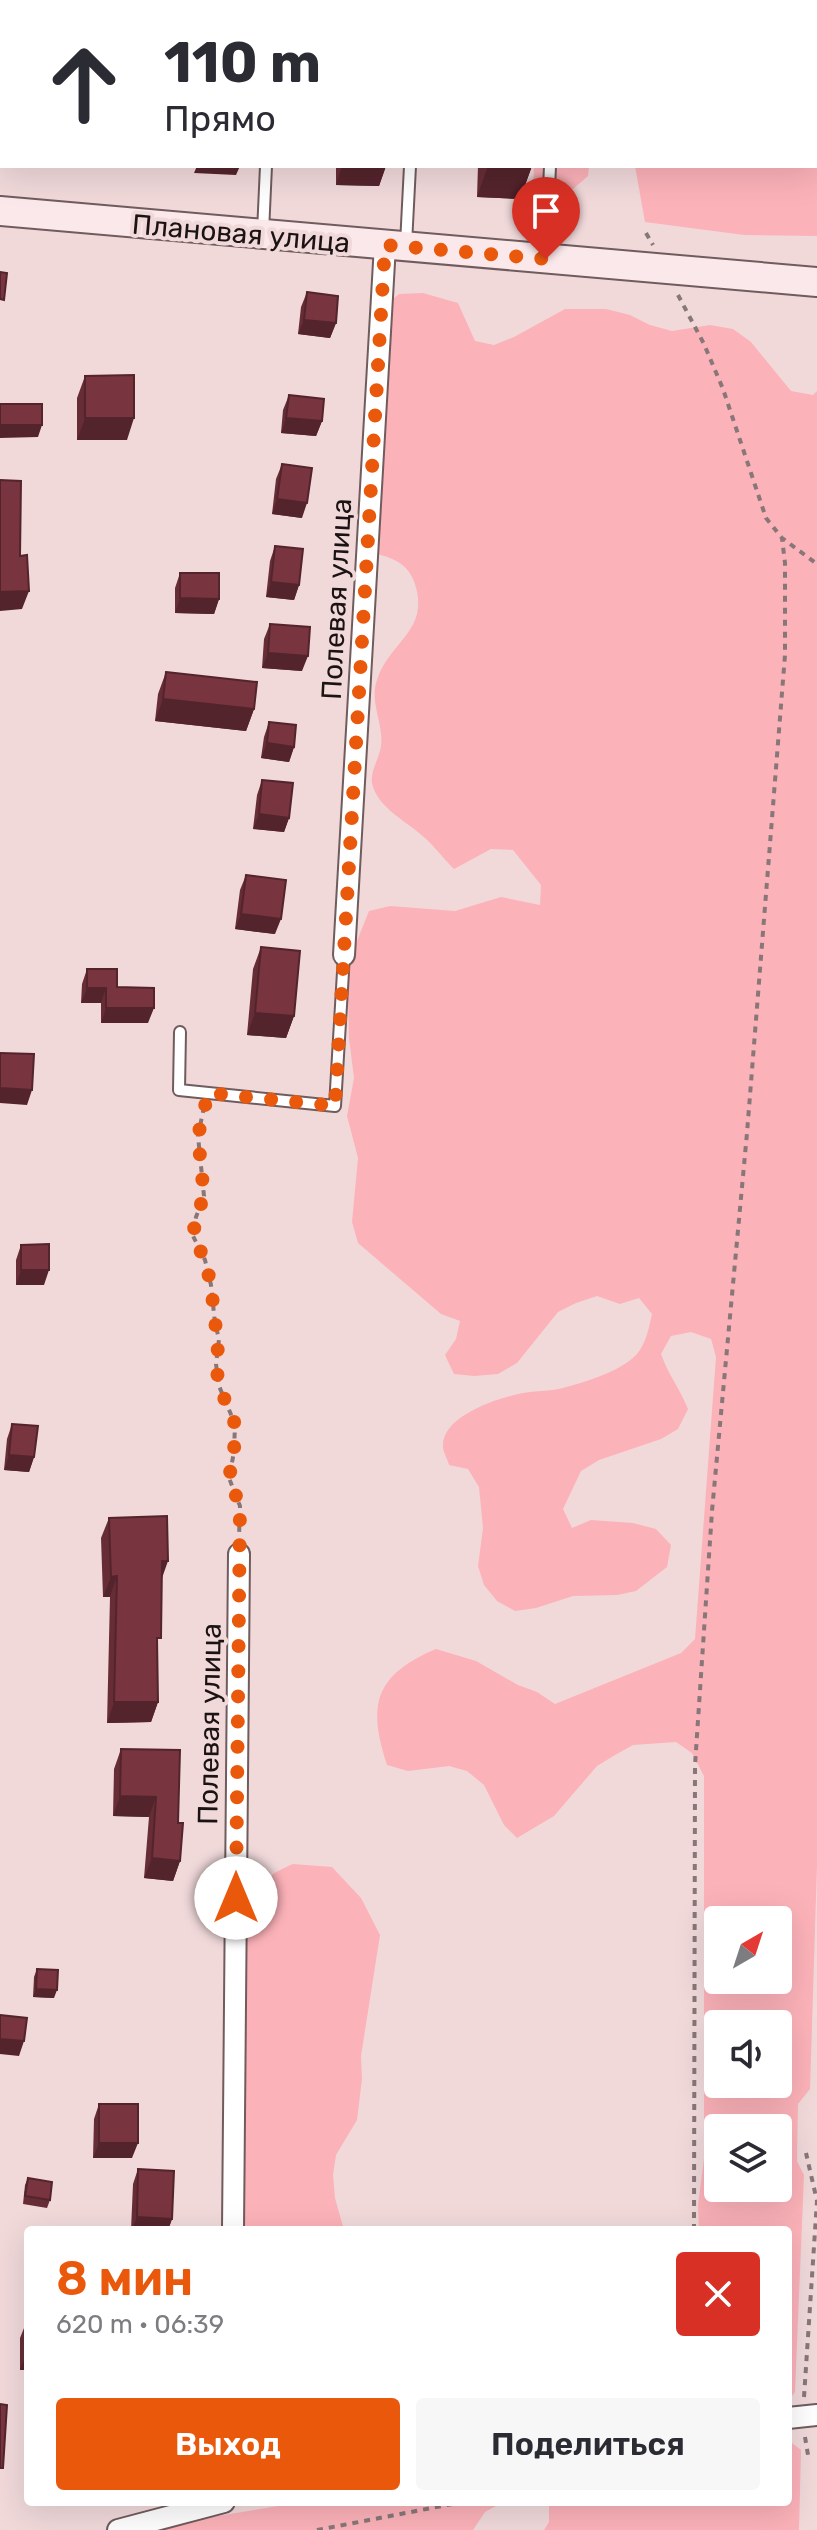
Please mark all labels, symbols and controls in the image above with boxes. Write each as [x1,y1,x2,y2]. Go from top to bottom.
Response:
text: 110 m [164,30,321,96]
icon: ahead [32,32,136,136]
text: Прямо [164,97,276,140]
pin [512,177,580,259]
icon: arrive [524,189,568,233]
street label: Плановая улица [131,208,351,259]
street label: Полевая улица [315,498,358,701]
street label: Полевая улица [191,1623,228,1825]
position arrow [194,1856,278,1940]
north arrow [704,1906,792,1994]
map controls [704,1906,792,2202]
button: sound [704,2010,792,2098]
button: layers [704,2114,792,2202]
text: 8 мин [56,2250,193,2307]
button: close [676,2252,760,2336]
text: 620 m · 06:39 [56,2309,224,2340]
button: Выход [56,2398,400,2490]
button: Поделиться [416,2398,760,2490]

